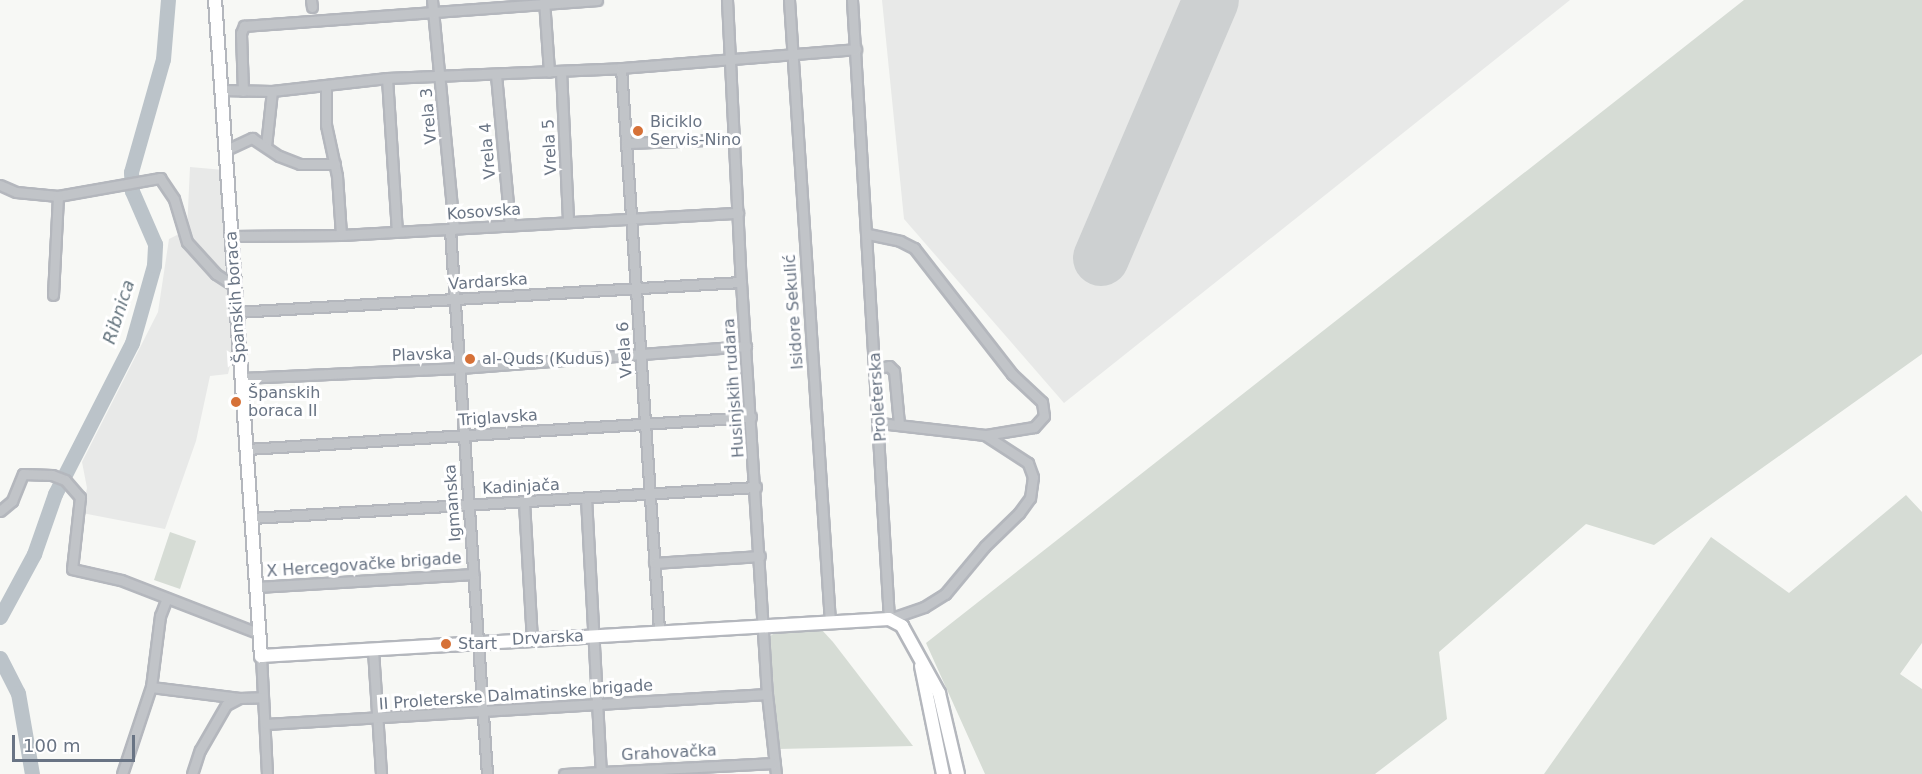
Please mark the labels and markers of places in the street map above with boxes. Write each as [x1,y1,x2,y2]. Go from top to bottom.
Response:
place label: Biciklo Servis-Nino [650,112,741,150]
marker: Biciklo Servis-Nino [631,124,645,138]
place label: al-Quds (Kudus) [482,349,610,369]
marker: al-Quds (Kudus) [463,352,477,366]
place label: Španskih boraca II [248,383,320,421]
marker: Španskih boraca II [229,395,243,409]
place label: Start [458,634,497,654]
marker: Start [439,637,453,651]

